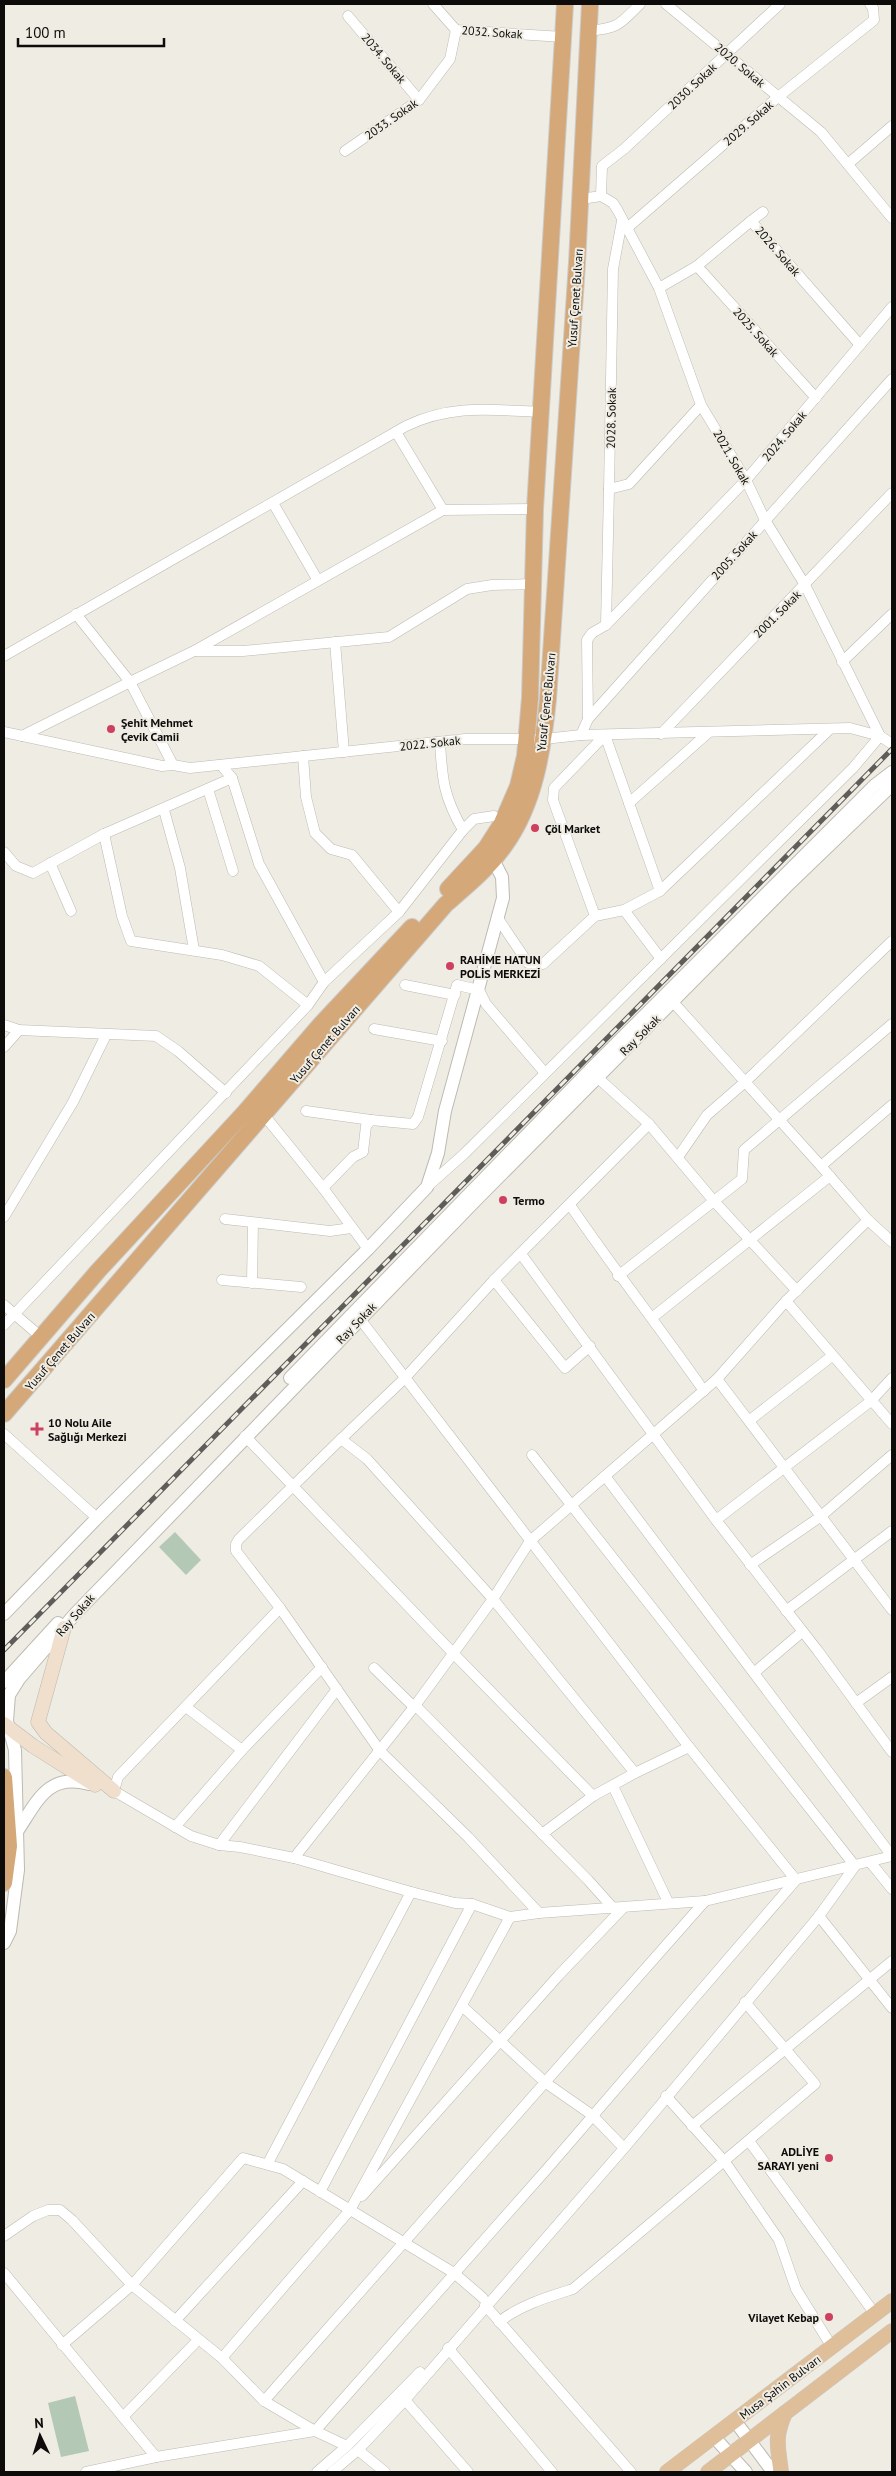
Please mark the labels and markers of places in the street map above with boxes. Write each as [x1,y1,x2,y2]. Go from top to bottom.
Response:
place label: Şehit Mehmet Çevik Camii [121,715,193,744]
marker: Şehit Mehmet Çevik Camii [105,723,117,735]
place label: Çöl Market [545,821,601,836]
marker: Çöl Market [529,822,541,834]
place label: RAHİME HATUN POLİS MERKEZİ [460,952,541,981]
marker: RAHİME HATUN POLİS MERKEZİ [444,960,456,972]
place label: Termo [513,1193,545,1208]
marker: Termo [497,1194,509,1206]
place label: 10 Nolu Aile Sağlığı Merkezi [48,1415,127,1444]
marker: 10 Nolu Aile Sağlığı Merkezi [30,1422,44,1436]
place label: ADLİYE SARAYI yeni [758,2144,819,2173]
marker: ADLİYE SARAYI yeni [823,2152,835,2164]
place label: Vilayet Kebap [747,2310,820,2325]
marker: Vilayet Kebap [823,2311,835,2323]

